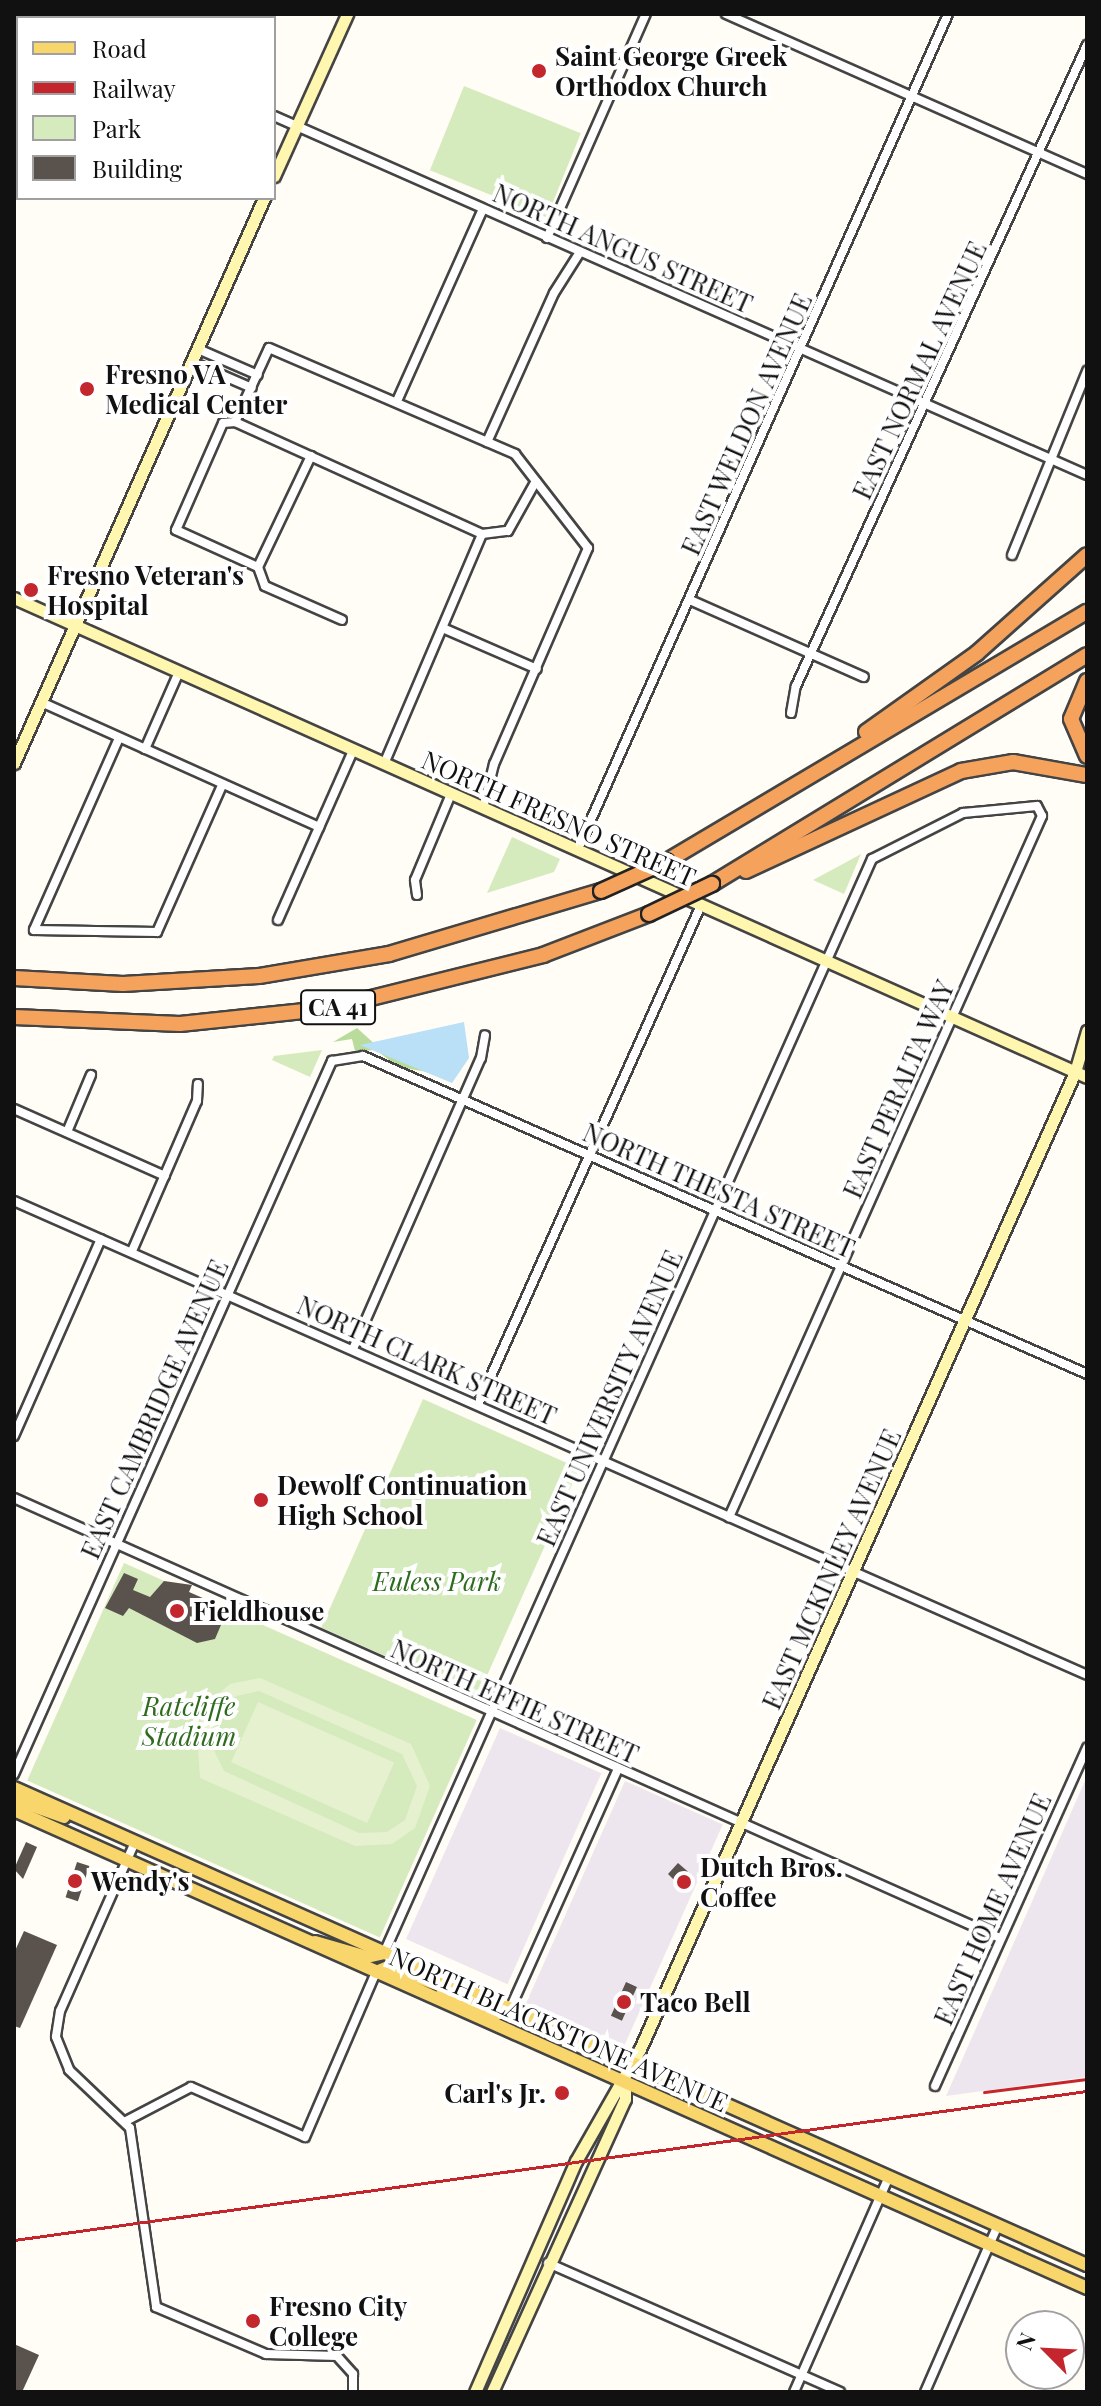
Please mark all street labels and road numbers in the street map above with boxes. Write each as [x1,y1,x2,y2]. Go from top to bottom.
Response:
street label: NORTH ANGUS STREET [488,176,758,320]
street label: EAST NORMAL AVENUE [845,235,993,505]
street label: EAST WELDON AVENUE [674,287,818,561]
street label: NORTH FRESNO STREET [417,743,701,893]
street label: EAST PERALTA WAY [836,975,960,1203]
road number: CA 41 [298,987,378,1027]
street label: NORTH THESTA STREET [578,1116,860,1264]
street label: EAST UNIVERSITY AVENUE [529,1244,689,1552]
street label: EAST CAMBRIDGE AVENUE [74,1254,234,1564]
street label: NORTH CLARK STREET [293,1289,561,1431]
street label: EAST MCKINLEY AVENUE [755,1423,907,1715]
street label: NORTH EFFIE STREET [386,1632,644,1770]
street label: EAST HOME AVENUE [927,1788,1057,2030]
street label: NORTH BLACKSTONE AVENUE [385,1940,733,2118]

